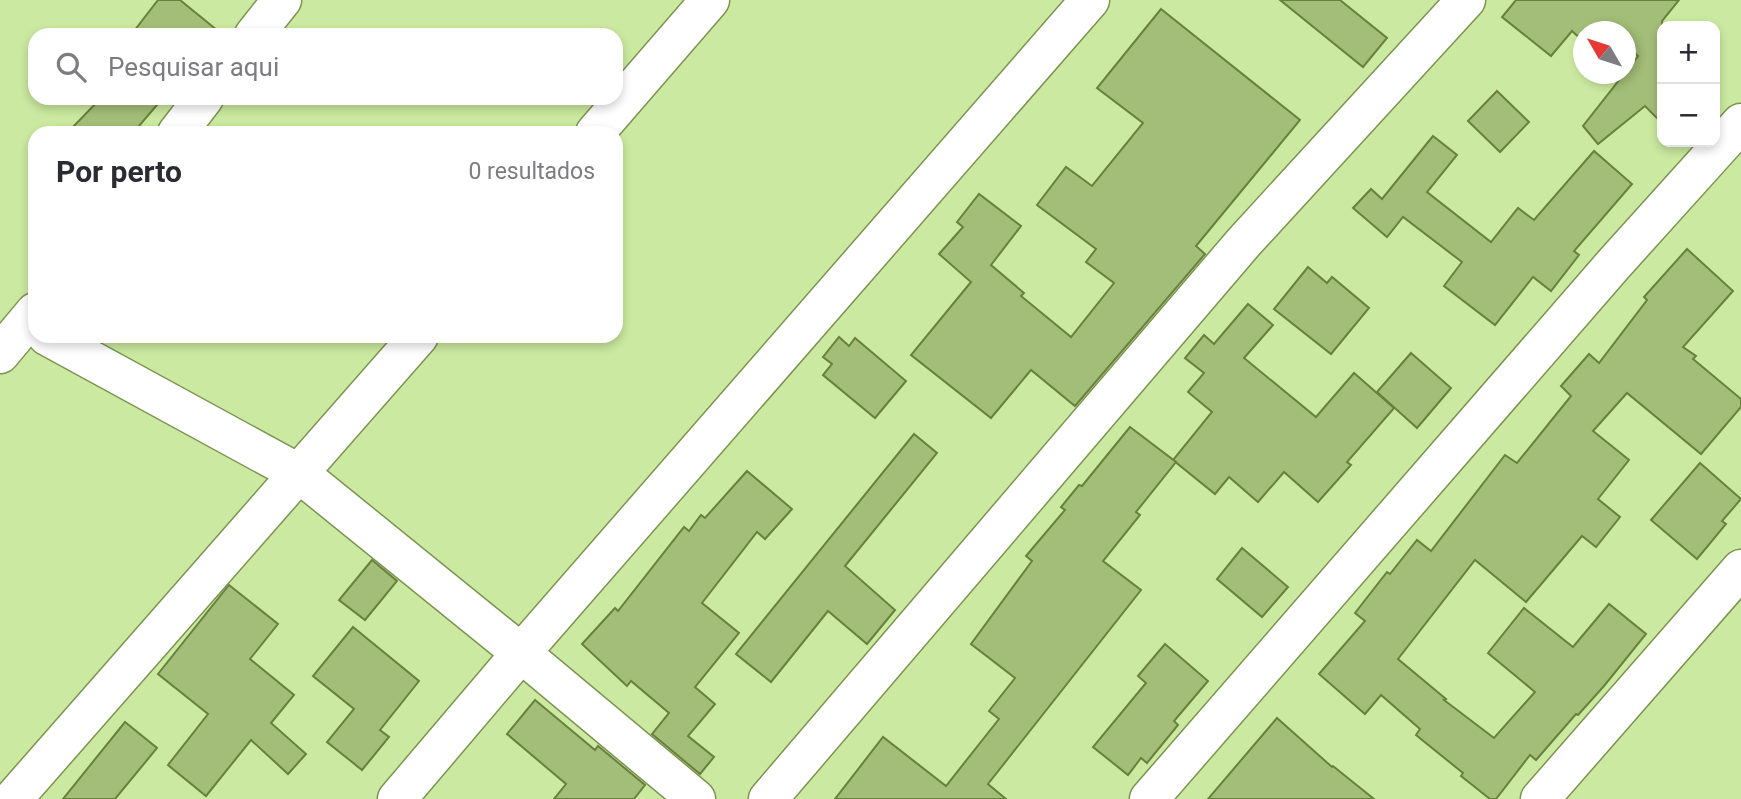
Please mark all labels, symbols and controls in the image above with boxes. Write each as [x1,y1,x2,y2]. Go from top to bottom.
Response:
north arrow [1573,21,1636,84]
map controls [1657,21,1720,147]
button: + [1657,21,1720,84]
search box [28,28,623,105]
icon: search [52,48,90,86]
text: Pesquisar aqui [108,52,279,82]
button: − [1657,84,1720,147]
text: Por perto [56,154,182,189]
text: 0 resultados [468,158,595,185]

